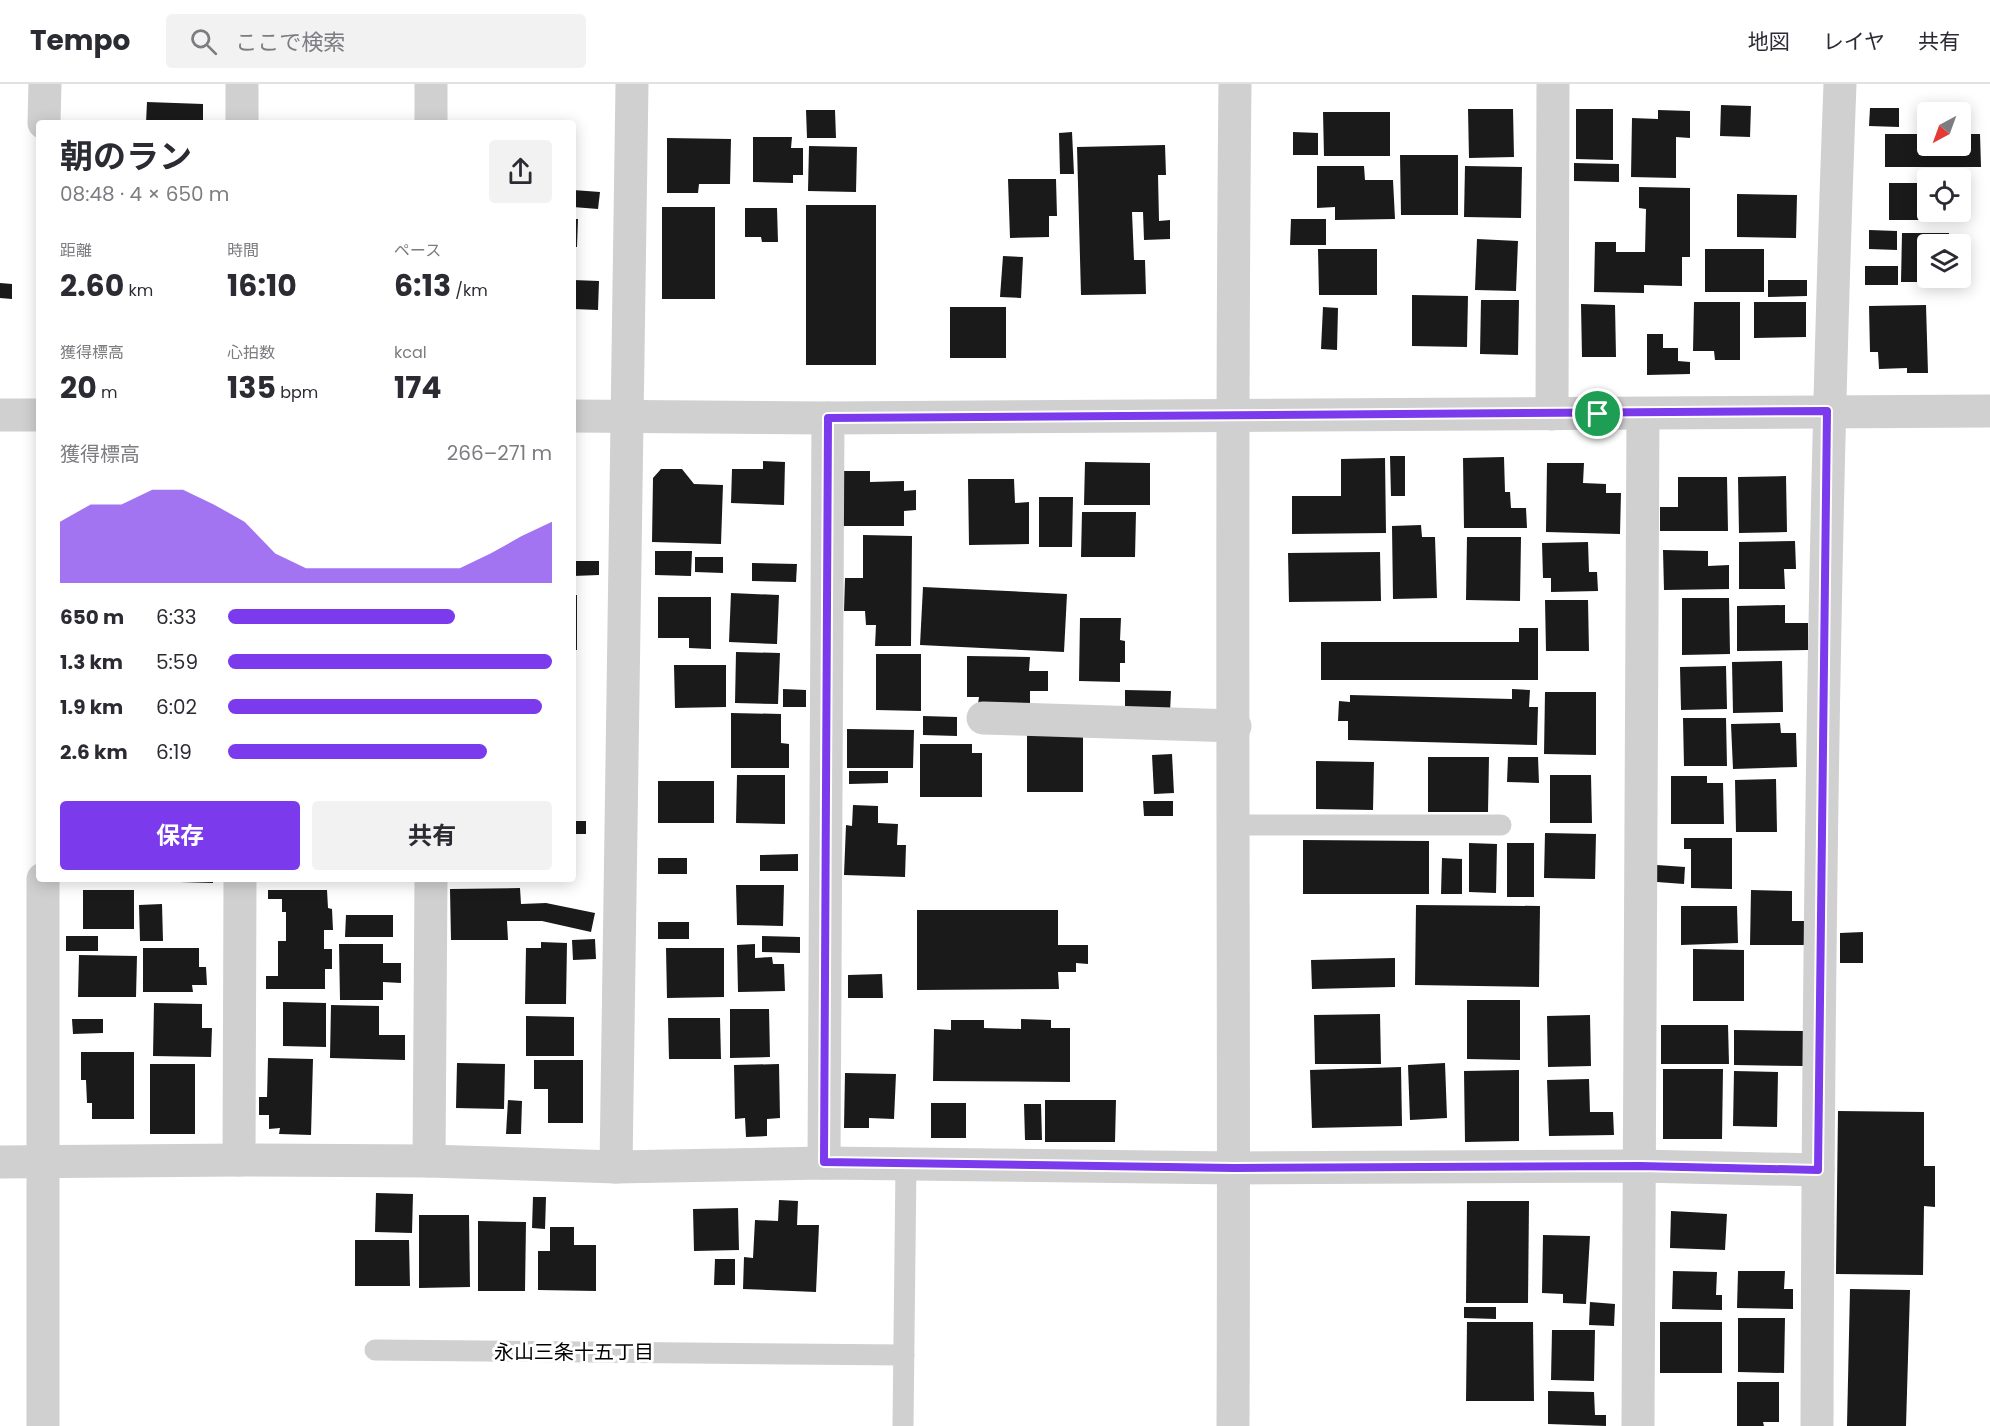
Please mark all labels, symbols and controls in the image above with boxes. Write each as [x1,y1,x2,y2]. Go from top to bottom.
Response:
search box [166,14,586,68]
text: Tempo [30,21,130,60]
icon: search [187,25,220,58]
text: ここで検索 [235,27,345,58]
text: 地図 [1748,27,1790,56]
text: レイヤ [1823,27,1885,56]
text: 共有 [1918,27,1960,56]
north arrow [1917,102,1971,156]
map controls [1917,102,1971,288]
text: 朝のラン [60,133,192,180]
button: share [489,140,552,203]
button: locate [1917,168,1971,222]
text: 08:48 · 4 × 650 m [60,180,229,208]
button: layers [1917,234,1971,288]
text: 距離 [60,239,92,262]
text: 時間 [227,239,259,262]
text: ペース [394,239,441,262]
text: 2.60 [60,264,124,307]
text: 16:10 [227,264,297,307]
text: 6:13 [394,264,451,307]
text: km [124,279,153,302]
text: /km [451,279,488,302]
text: 獲得標高 [60,341,124,364]
text: 心拍数 [227,341,275,364]
text: kcal [394,341,427,364]
text: 20 [60,366,97,409]
text: 135 [227,366,276,409]
text: 174 [394,366,442,409]
text: m [97,381,117,404]
text: bpm [276,381,318,404]
pin [1572,388,1623,439]
icon: arrive [1581,397,1614,430]
text: 266–271 m [447,439,552,467]
text: 獲得標高 [60,440,140,468]
text: 650 m [60,603,124,631]
text: 6:33 [156,603,197,631]
text: 1.3 km [60,648,123,676]
text: 5:59 [156,648,198,676]
text: 1.9 km [60,693,123,721]
text: 6:02 [156,693,197,721]
text: 2.6 km [60,738,128,766]
text: 6:19 [156,738,192,766]
button: 保存 [60,801,300,870]
button: 共有 [312,801,552,870]
district label: 永山三条十五丁目 [494,1338,654,1366]

